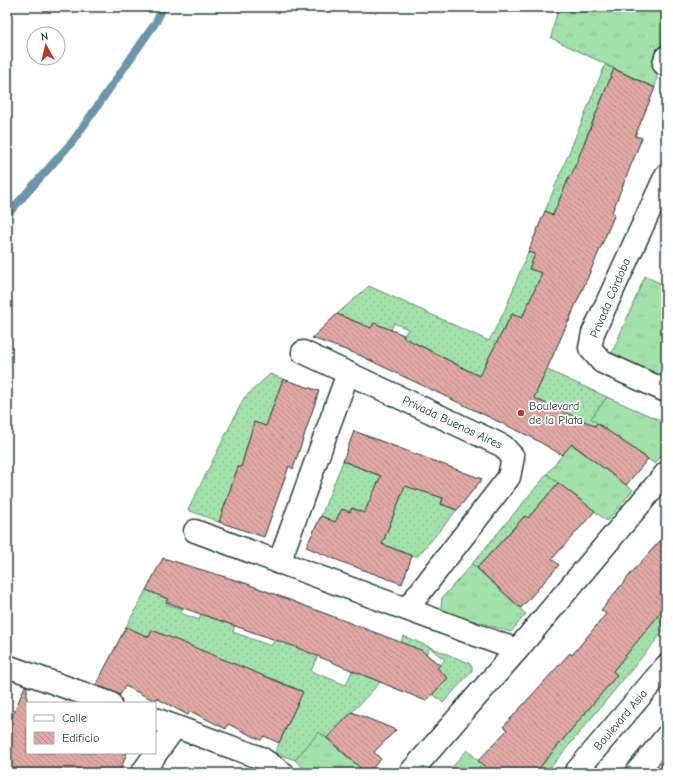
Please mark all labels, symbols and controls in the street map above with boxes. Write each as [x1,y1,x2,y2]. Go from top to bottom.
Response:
north arrow [26,26,66,66]
text: N [40,30,49,44]
street label: Privada Córdoba [587,256,633,340]
street label: Privada Buenos Aires [400,393,504,452]
place label: Boulevard de la Plata [529,399,583,427]
marker: Boulevard de la Plata [516,408,526,418]
street label: Boulevard Asia [591,686,650,753]
legend [26,702,156,754]
text: Calle [62,711,87,725]
text: Edificio [62,731,99,745]

